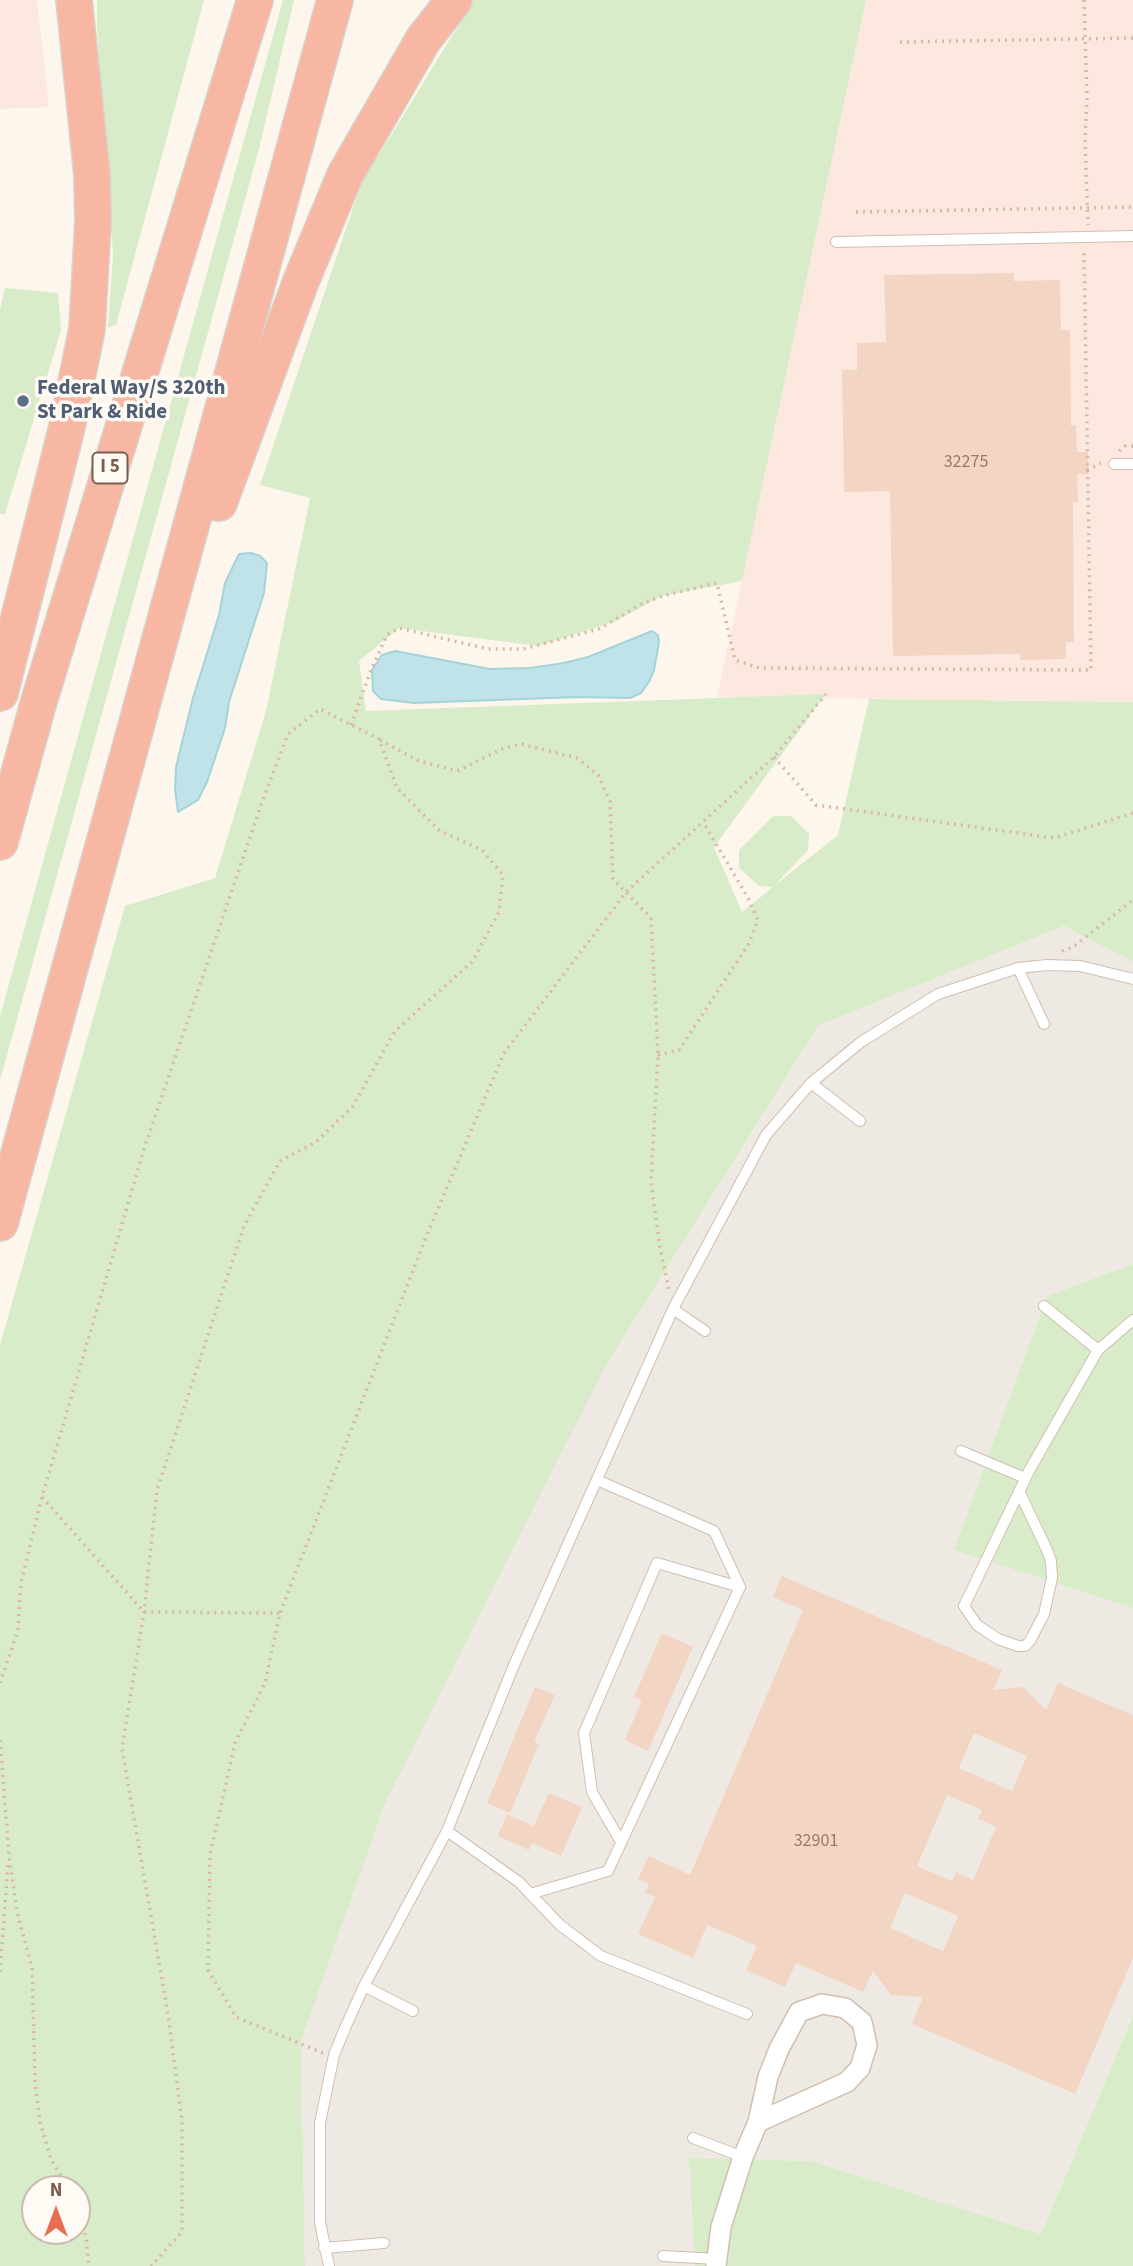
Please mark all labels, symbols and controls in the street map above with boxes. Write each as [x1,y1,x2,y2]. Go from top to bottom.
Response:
place label: Federal Way/S 320th St Park & Ride [37,376,225,426]
marker: Federal Way/S 320th St Park & Ride [15,393,31,409]
house number: 32275 [944,452,988,474]
road number: I 5 [92,453,128,484]
house number: 32901 [794,1831,838,1853]
north arrow [21,2175,91,2245]
text: N [50,2177,62,2204]

